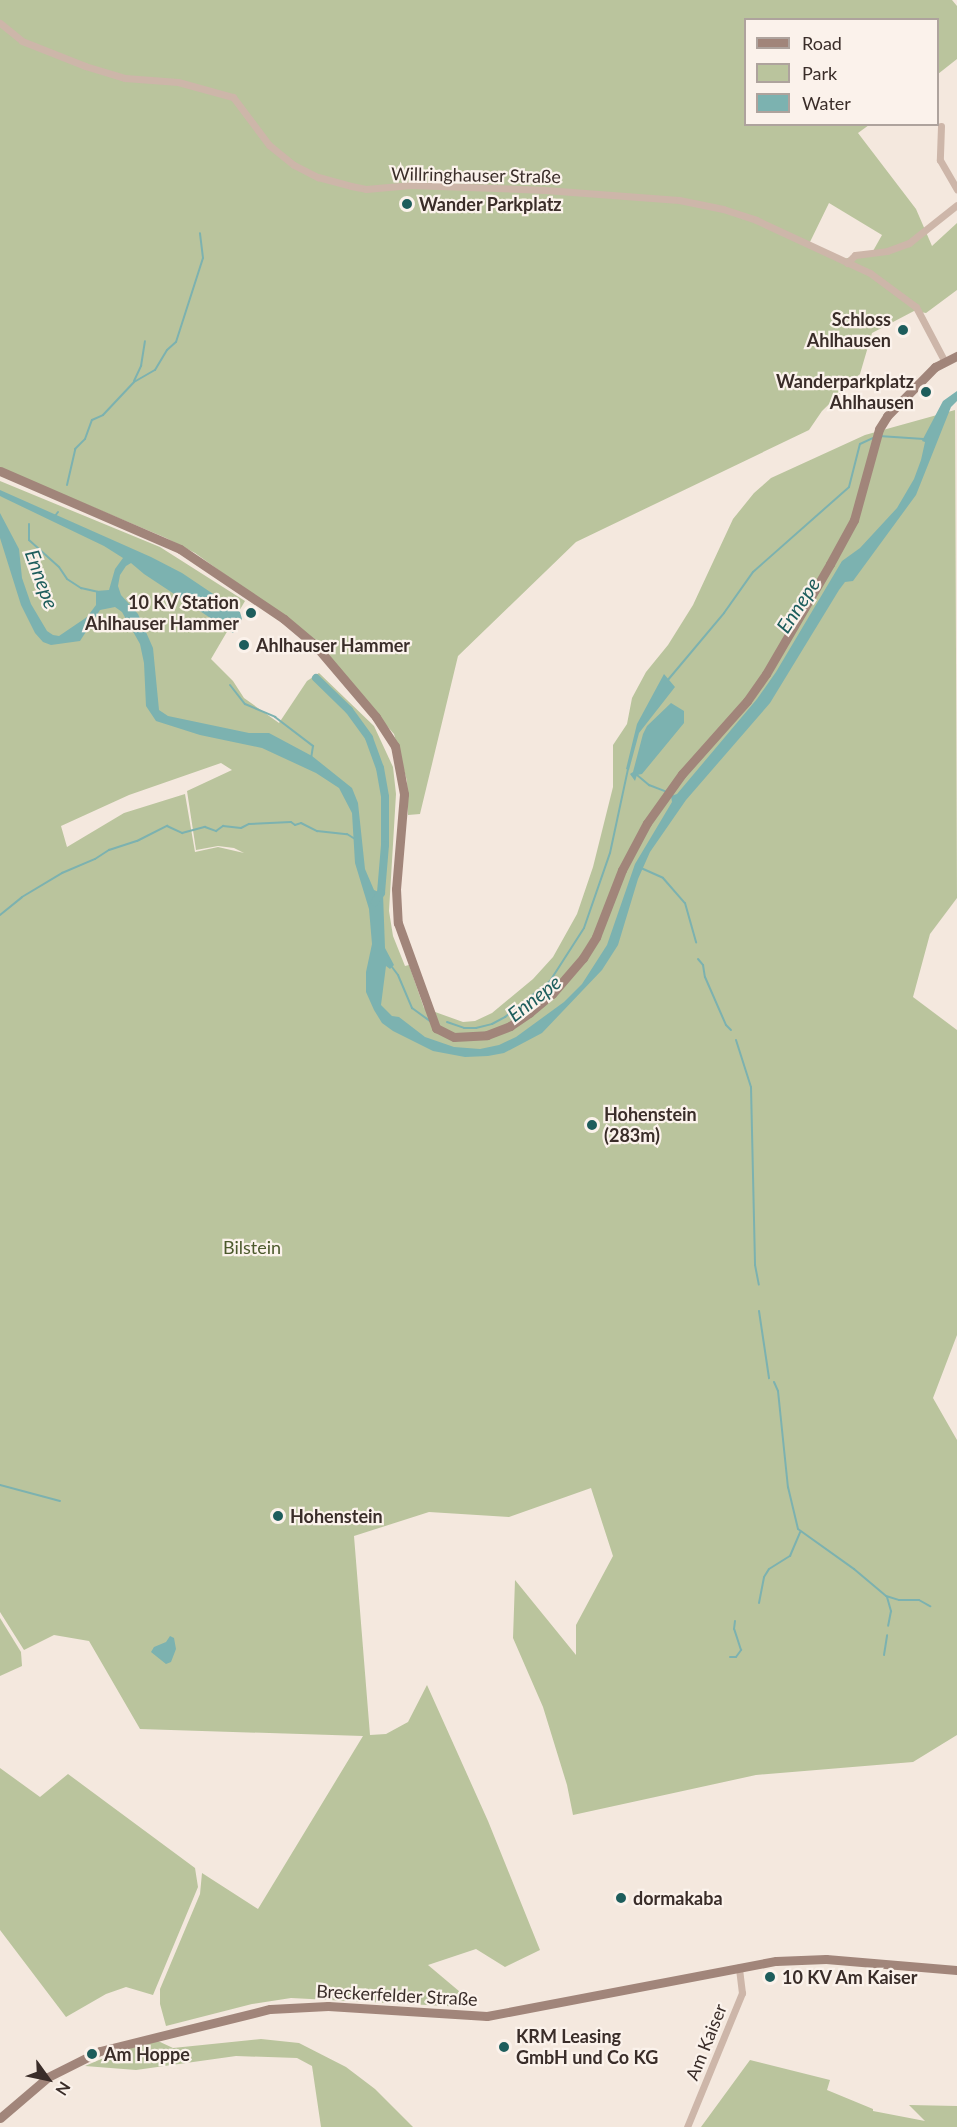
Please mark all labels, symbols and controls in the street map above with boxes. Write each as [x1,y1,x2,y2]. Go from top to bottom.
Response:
legend [744,18,939,126]
text: Road [802,32,842,54]
text: Park [802,62,837,84]
text: Water [802,92,851,114]
street label: Willringhauser Straße [391,163,561,187]
place label: Wander Parkplatz [419,193,562,215]
marker: Wander Parkplatz [400,197,414,211]
place label: Schloss Ahlhausen [807,309,891,352]
marker: Schloss Ahlhausen [896,323,910,337]
place label: Wanderparkplatz Ahlhausen [776,371,914,413]
marker: Wanderparkplatz Ahlhausen [919,385,933,399]
water label: Ennepe [20,546,64,612]
water label: Ennepe [771,573,825,637]
place label: 10 KV Station Ahlhauser Hammer [85,592,239,634]
marker: 10 KV Station Ahlhauser Hammer [244,606,258,620]
place label: Ahlhauser Hammer [256,634,410,656]
marker: Ahlhauser Hammer [237,638,251,652]
water label: Ennepe [502,970,566,1026]
place label: Hohenstein (283m) [604,1104,697,1146]
marker: Hohenstein (283m) [585,1118,599,1132]
park label: Bilstein [223,1236,281,1258]
place label: Hohenstein [290,1505,383,1527]
marker: Hohenstein [271,1509,285,1523]
place label: dormakaba [633,1887,723,1909]
marker: dormakaba [614,1891,628,1905]
place label: 10 KV Am Kaiser [782,1966,919,1988]
marker: 10 KV Am Kaiser [763,1970,777,1984]
street label: Breckerfelder Straße [316,1980,478,2010]
street label: Am Kaiser [681,2001,731,2083]
place label: KRM Leasing GmbH und Co KG [516,2026,658,2068]
marker: KRM Leasing GmbH und Co KG [497,2040,511,2054]
place label: Am Hoppe [104,2043,190,2065]
marker: Am Hoppe [85,2047,99,2061]
north arrow [18,2049,78,2109]
text: N [52,2079,75,2099]

